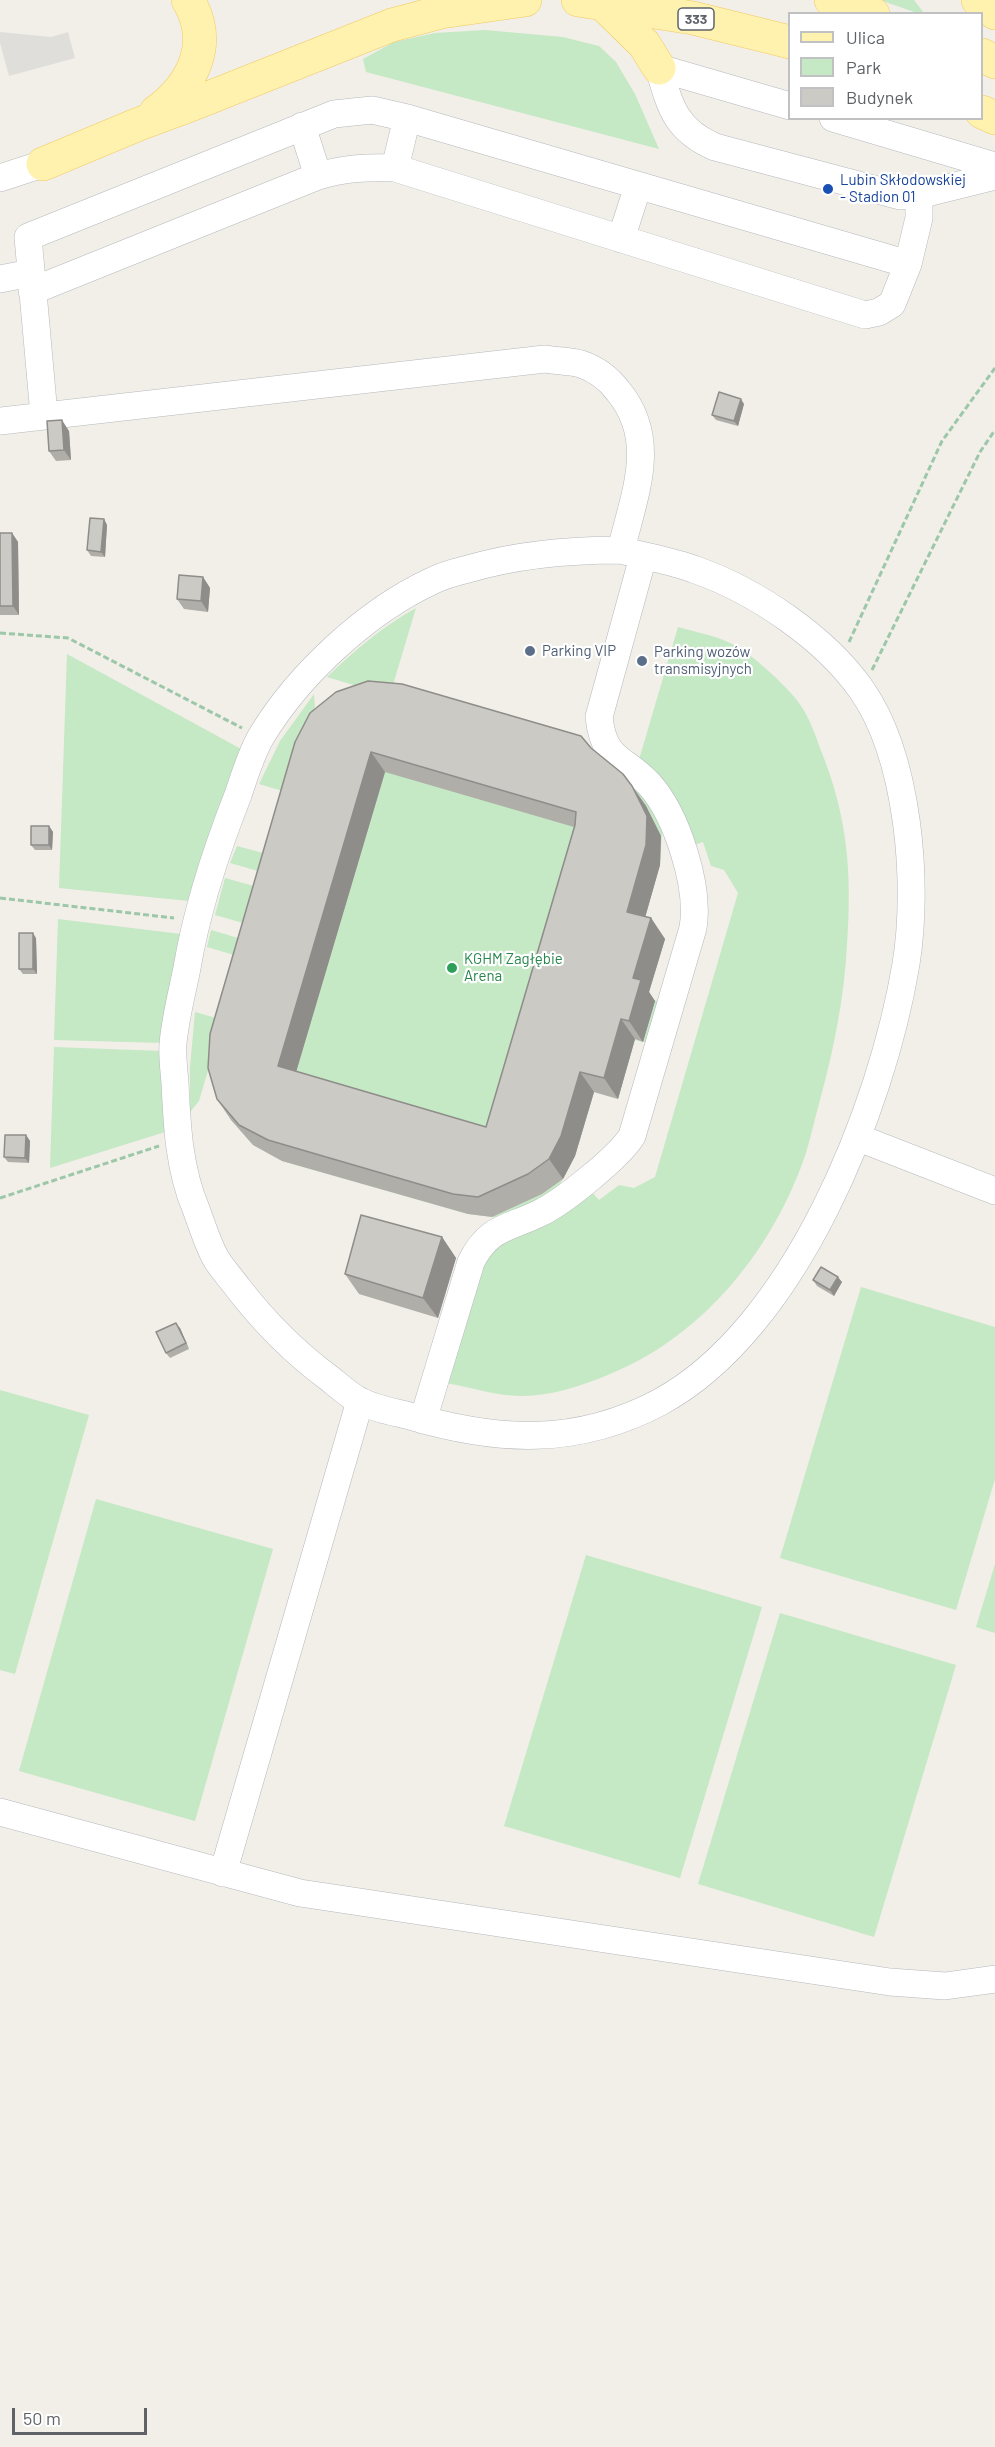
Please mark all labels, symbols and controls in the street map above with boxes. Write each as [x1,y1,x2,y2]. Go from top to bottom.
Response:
road number: 333 [678,8,714,30]
legend [788,12,983,120]
text: Ulica [846,26,885,48]
text: Park [846,56,881,78]
text: Budynek [846,86,913,108]
place label: Lubin Skłodowskiej - Stadion 01 [840,171,966,206]
marker: Lubin Skłodowskiej - Stadion 01 [821,182,835,196]
place label: Parking VIP [542,642,616,660]
place label: Parking wozów transmisyjnych [654,643,752,678]
marker: Parking VIP [523,644,537,658]
marker: Parking wozów transmisyjnych [635,654,649,668]
place label: KGHM Zagłębie Arena [464,950,563,985]
marker: KGHM Zagłębie Arena [445,961,459,975]
scale bar [15,2396,150,2434]
text: 50 m [23,2407,61,2429]

